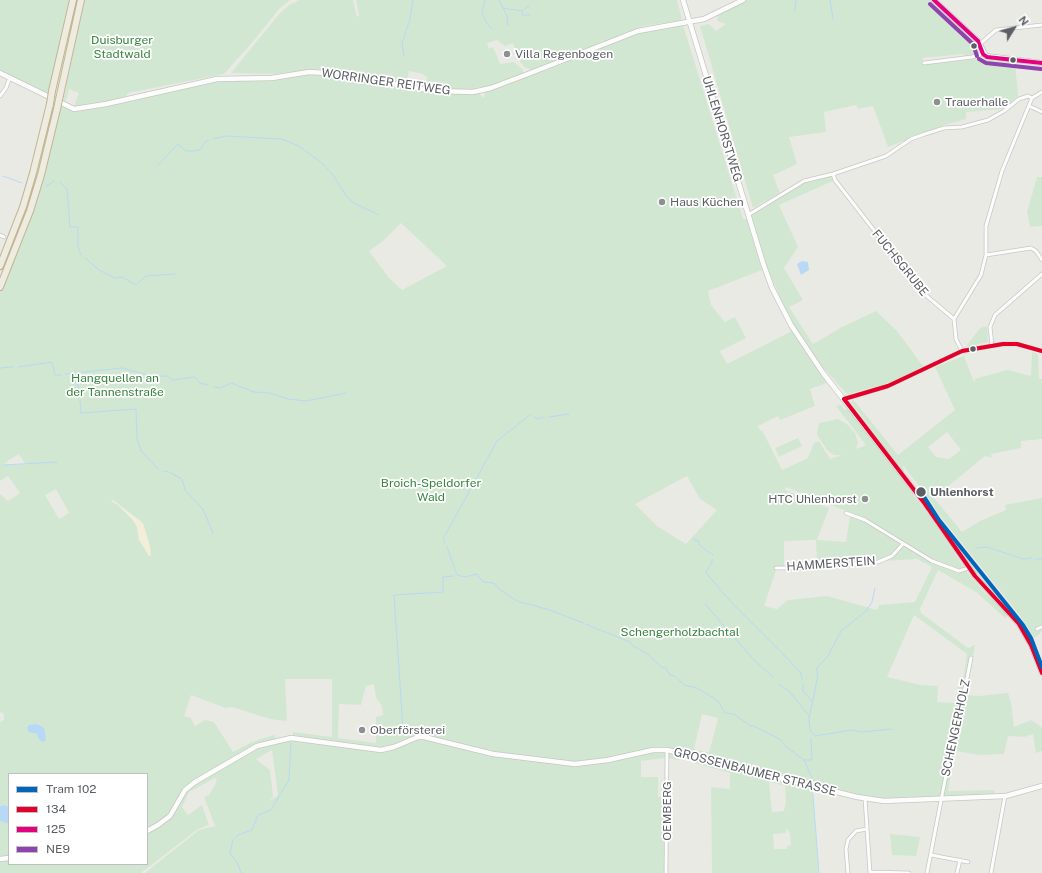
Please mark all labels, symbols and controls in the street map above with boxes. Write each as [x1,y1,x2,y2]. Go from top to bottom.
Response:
north arrow [994,8,1034,48]
text: N [1016,14,1031,28]
park label: Duisburger Stadtwald [91,33,153,61]
unlabelled marker [969,41,979,51]
place label: Villa Regenbogen [515,47,613,61]
marker: Villa Regenbogen [502,49,512,59]
unlabelled marker [1008,55,1018,65]
street label: WORRINGER REITWEG [320,66,452,98]
street label: UHLENHORSTWEG [699,74,745,184]
place label: Trauerhalle [945,95,1008,109]
marker: Trauerhalle [932,97,942,107]
place label: Haus Küchen [670,195,744,209]
marker: Haus Küchen [657,197,667,207]
street label: FUCHSGRUBE [869,227,931,299]
unlabelled marker [968,344,978,354]
park label: Hangquellen an der Tannenstraße [66,371,164,399]
park label: Broich-Speldorfer Wald [381,476,481,504]
marker: Uhlenhorst [914,485,928,499]
place label: Uhlenhorst [930,485,994,499]
place label: HTC Uhlenhorst [768,492,857,506]
marker: HTC Uhlenhorst [860,494,870,504]
street label: HAMMERSTEIN [786,554,876,574]
park label: Schengerholzbachtal [621,625,739,639]
street label: SCHENGERHOLZ [939,678,973,778]
place label: Oberförsterei [370,723,445,737]
marker: Oberförsterei [357,725,367,735]
street label: GROSSENBAUMER STRASSE [672,745,838,799]
legend [8,773,148,865]
street label: OEMBERG [660,781,674,841]
text: Tram 102 [46,782,97,796]
text: 134 [46,802,66,816]
text: 125 [46,822,66,836]
text: NE9 [46,842,70,856]

